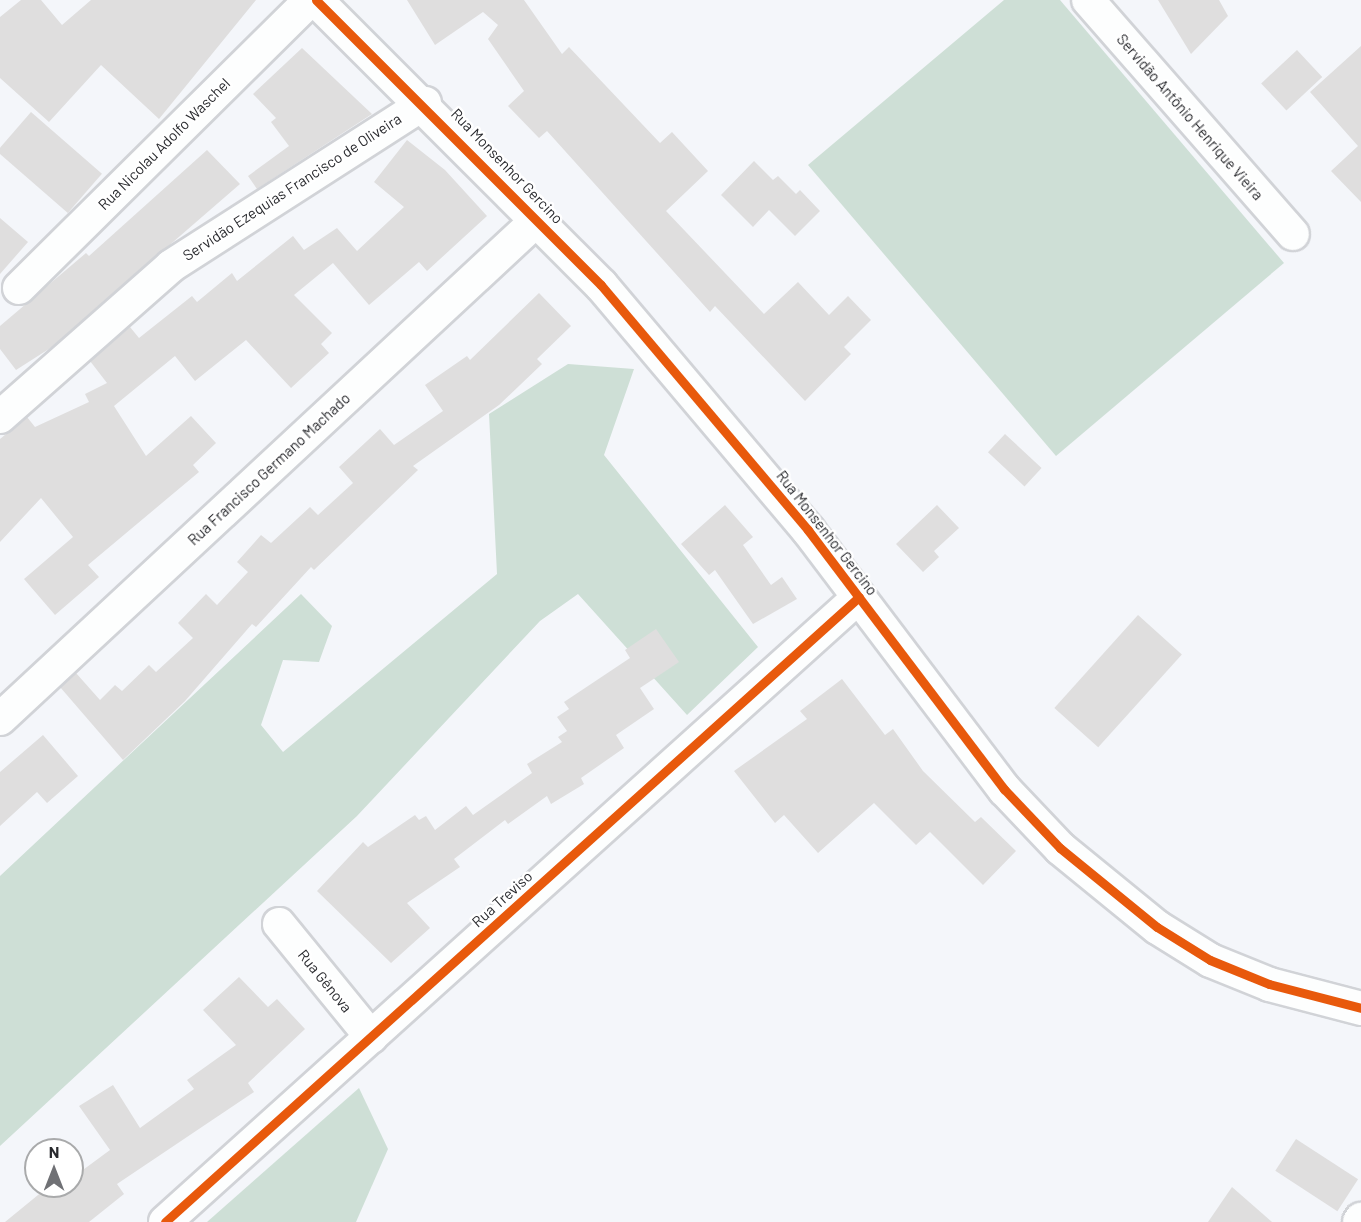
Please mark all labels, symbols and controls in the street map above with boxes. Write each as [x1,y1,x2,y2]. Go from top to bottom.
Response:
street label: Servidão Antônio Henrique Vieira [1113,30,1267,204]
street label: Rua Nicolau Adolfo Waschel [94,74,234,214]
street label: Rua Monsenhor Gercino [447,105,567,227]
street label: Servidão Ezequias Francisco de Oliveira [179,109,405,265]
street label: Rua Francisco Germano Machado [184,389,354,549]
street label: Rua Monsenhor Gercino [773,467,881,599]
street label: Rua Treviso [468,867,536,931]
street label: Rua Gênova [294,946,356,1016]
north arrow [24,1138,84,1198]
text: N [49,1142,59,1161]

